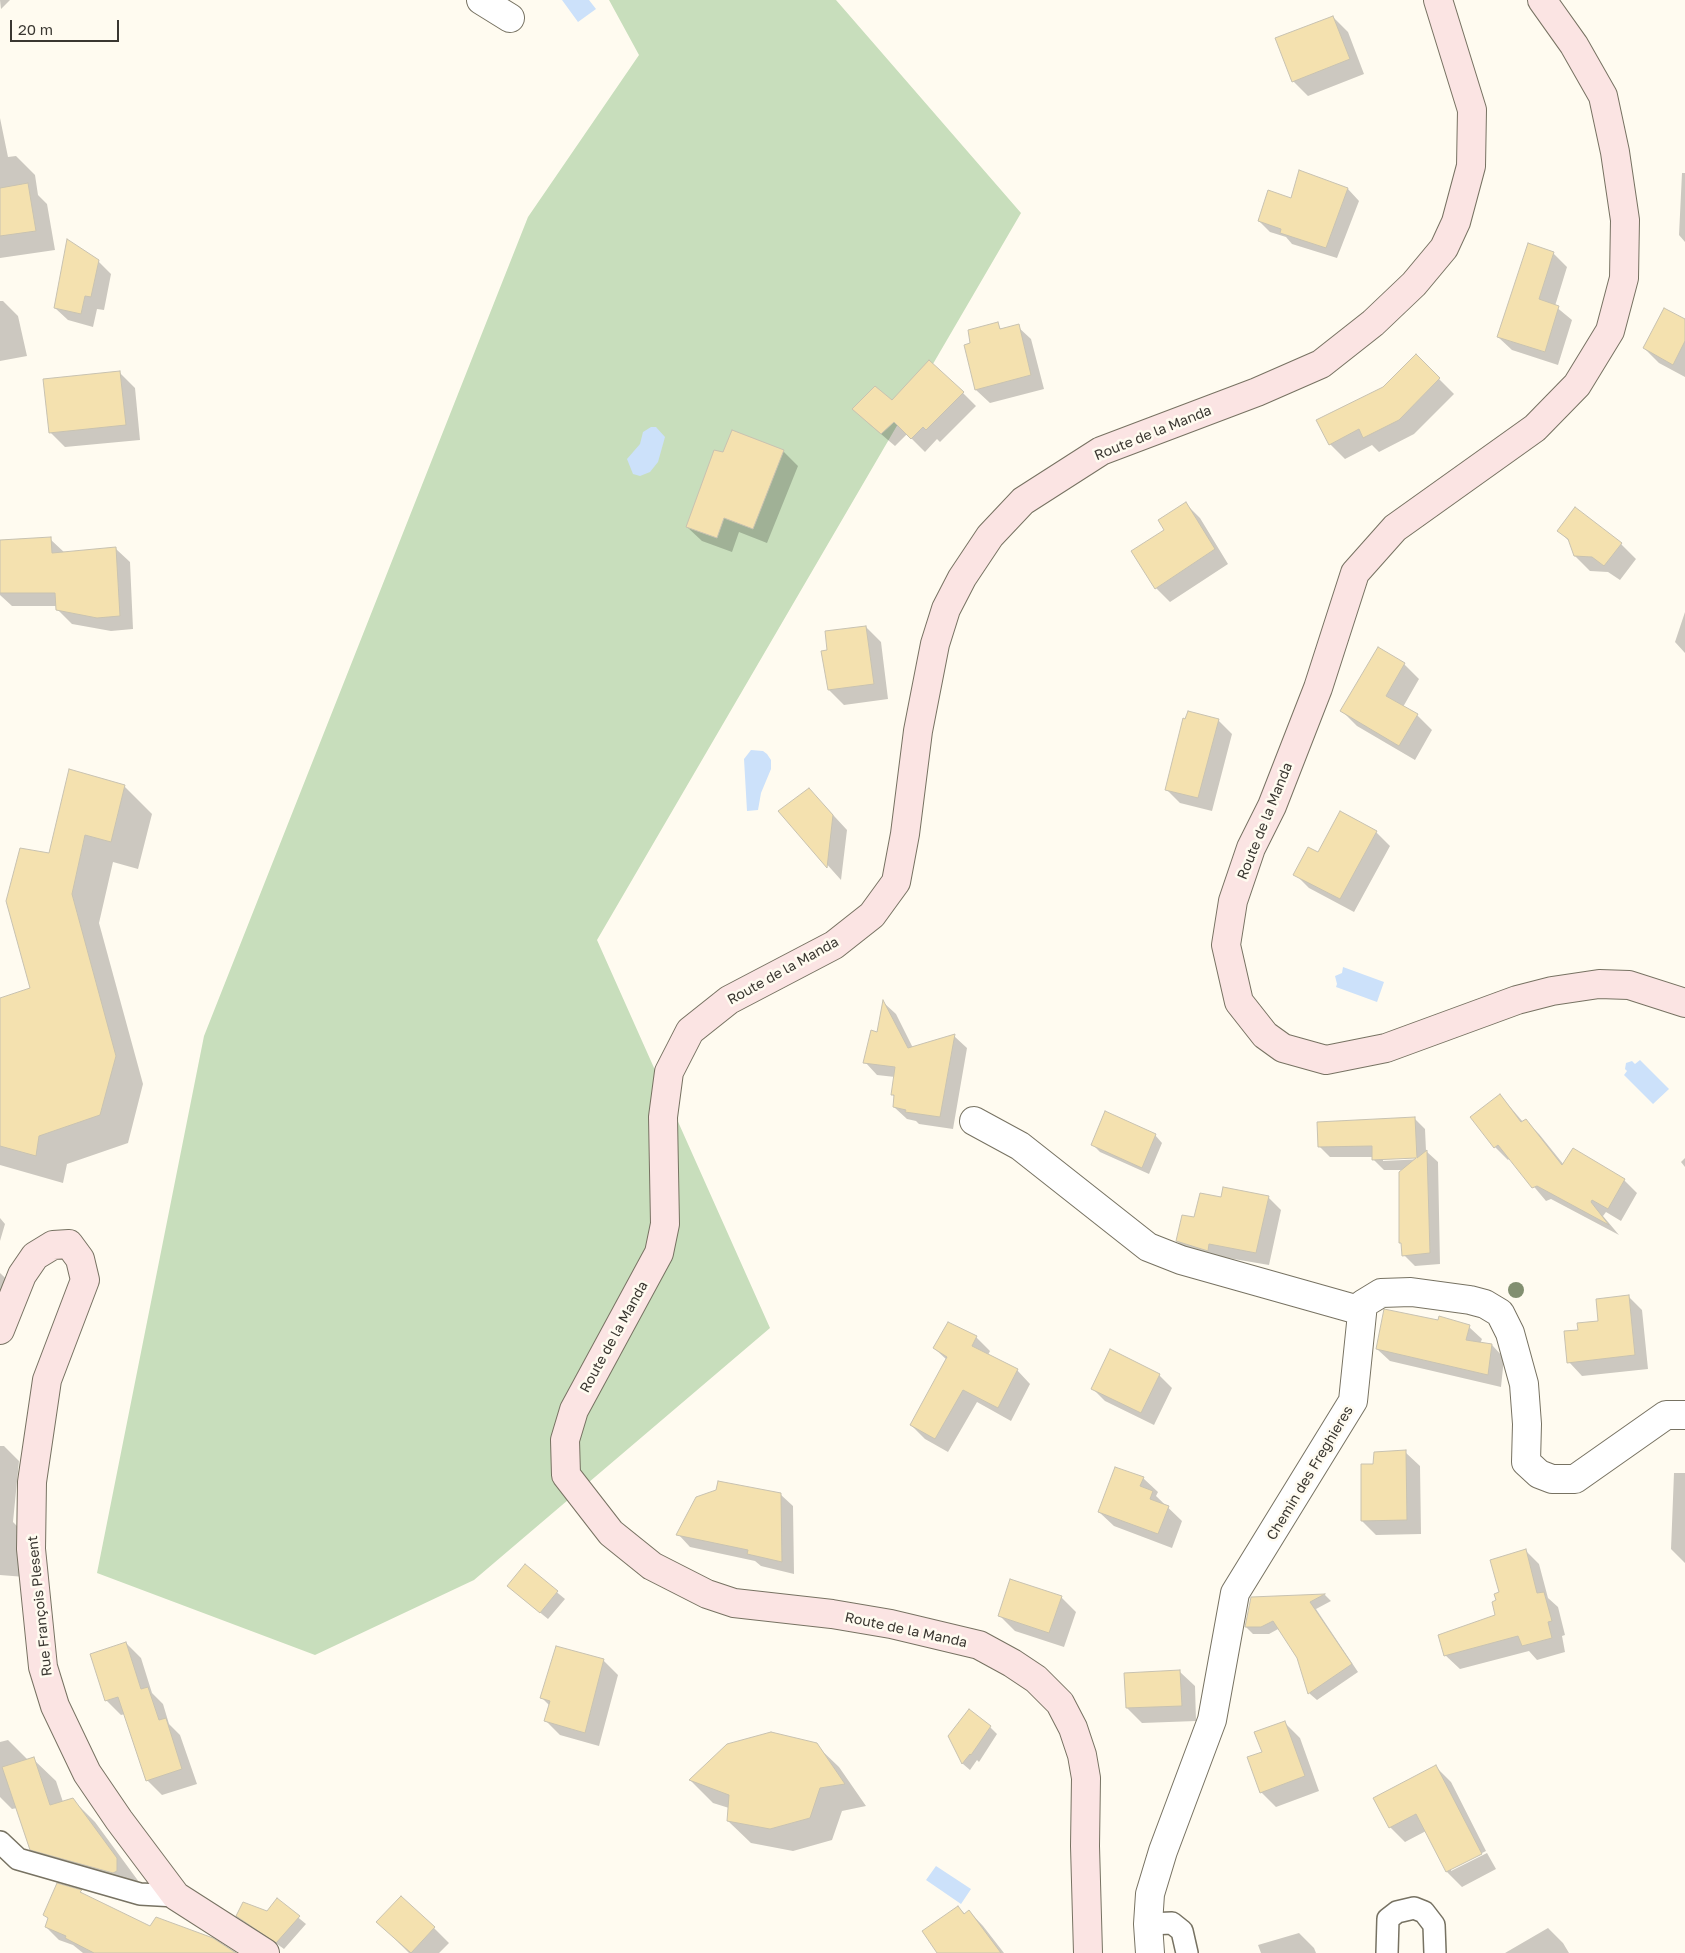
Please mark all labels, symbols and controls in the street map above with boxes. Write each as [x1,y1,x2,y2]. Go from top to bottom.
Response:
scale bar [12,10,121,42]
text: 20 m [18,20,53,38]
street label: Route de la Manda [1092,402,1214,464]
street label: Route de la Manda [1234,760,1296,882]
street label: Route de la Manda [724,933,842,1009]
street label: Route de la Manda [576,1278,652,1396]
street label: Chemin des Freghieres [1263,1403,1357,1543]
street label: Rue François Plesent [24,1535,56,1677]
street label: Route de la Manda [843,1609,969,1651]

